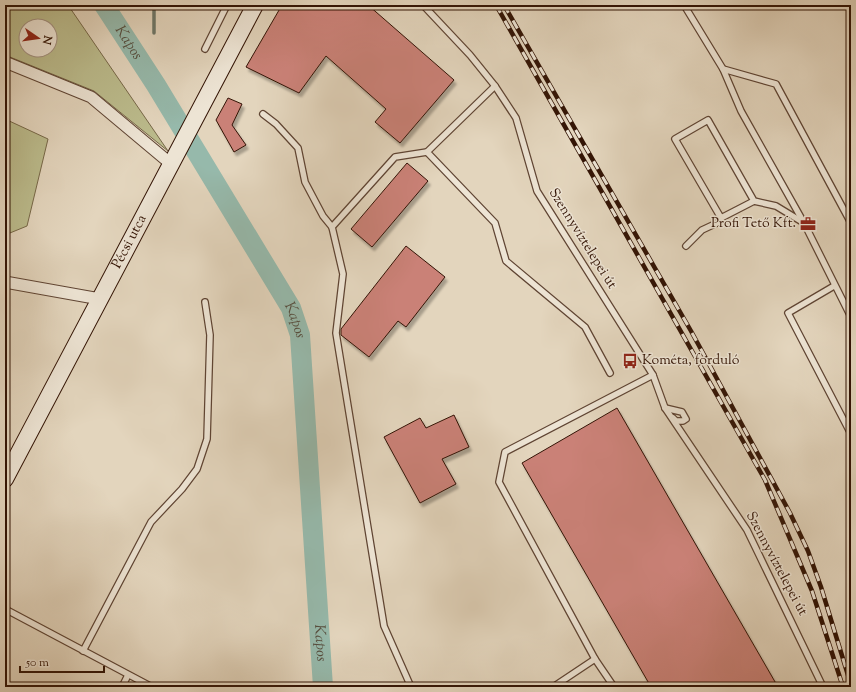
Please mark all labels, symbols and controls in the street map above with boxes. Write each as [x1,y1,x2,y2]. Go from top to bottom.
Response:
north arrow [18,18,58,58]
water label: Kapos [110,21,147,64]
text: N [38,33,56,46]
street label: Szennyvíztelepei út [543,185,621,293]
street label: Pécsi utca [108,211,153,272]
place label: Profi Tető Kft. [711,214,796,234]
office icon: Profi Tető Kft. [799,215,817,233]
water label: Kapos [279,298,311,339]
place label: Kométa, forduló [642,351,740,371]
bus stop icon: Kométa, forduló [621,352,639,370]
street label: Szennyvíztelepei út [740,508,812,620]
water label: Kapos [308,624,332,662]
scale bar [20,648,104,674]
text: 50 m [25,654,49,672]

